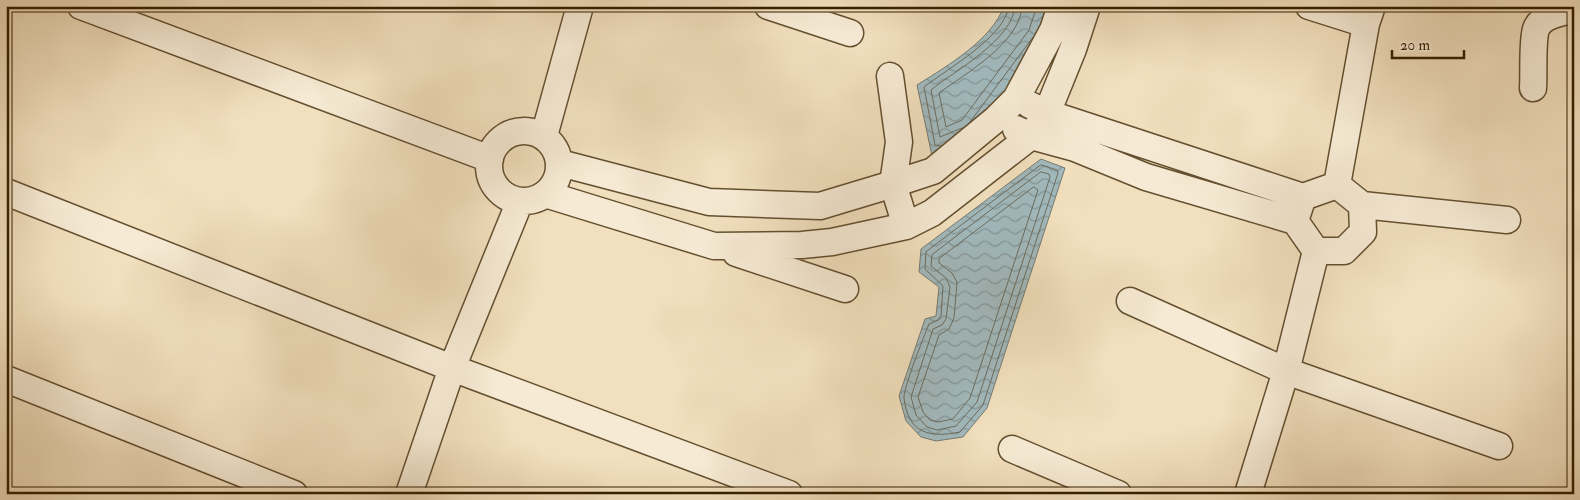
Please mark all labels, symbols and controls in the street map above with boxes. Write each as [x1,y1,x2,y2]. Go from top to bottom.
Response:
scale bar [1392,28,1465,60]
text: 20 m [1400,36,1430,55]

